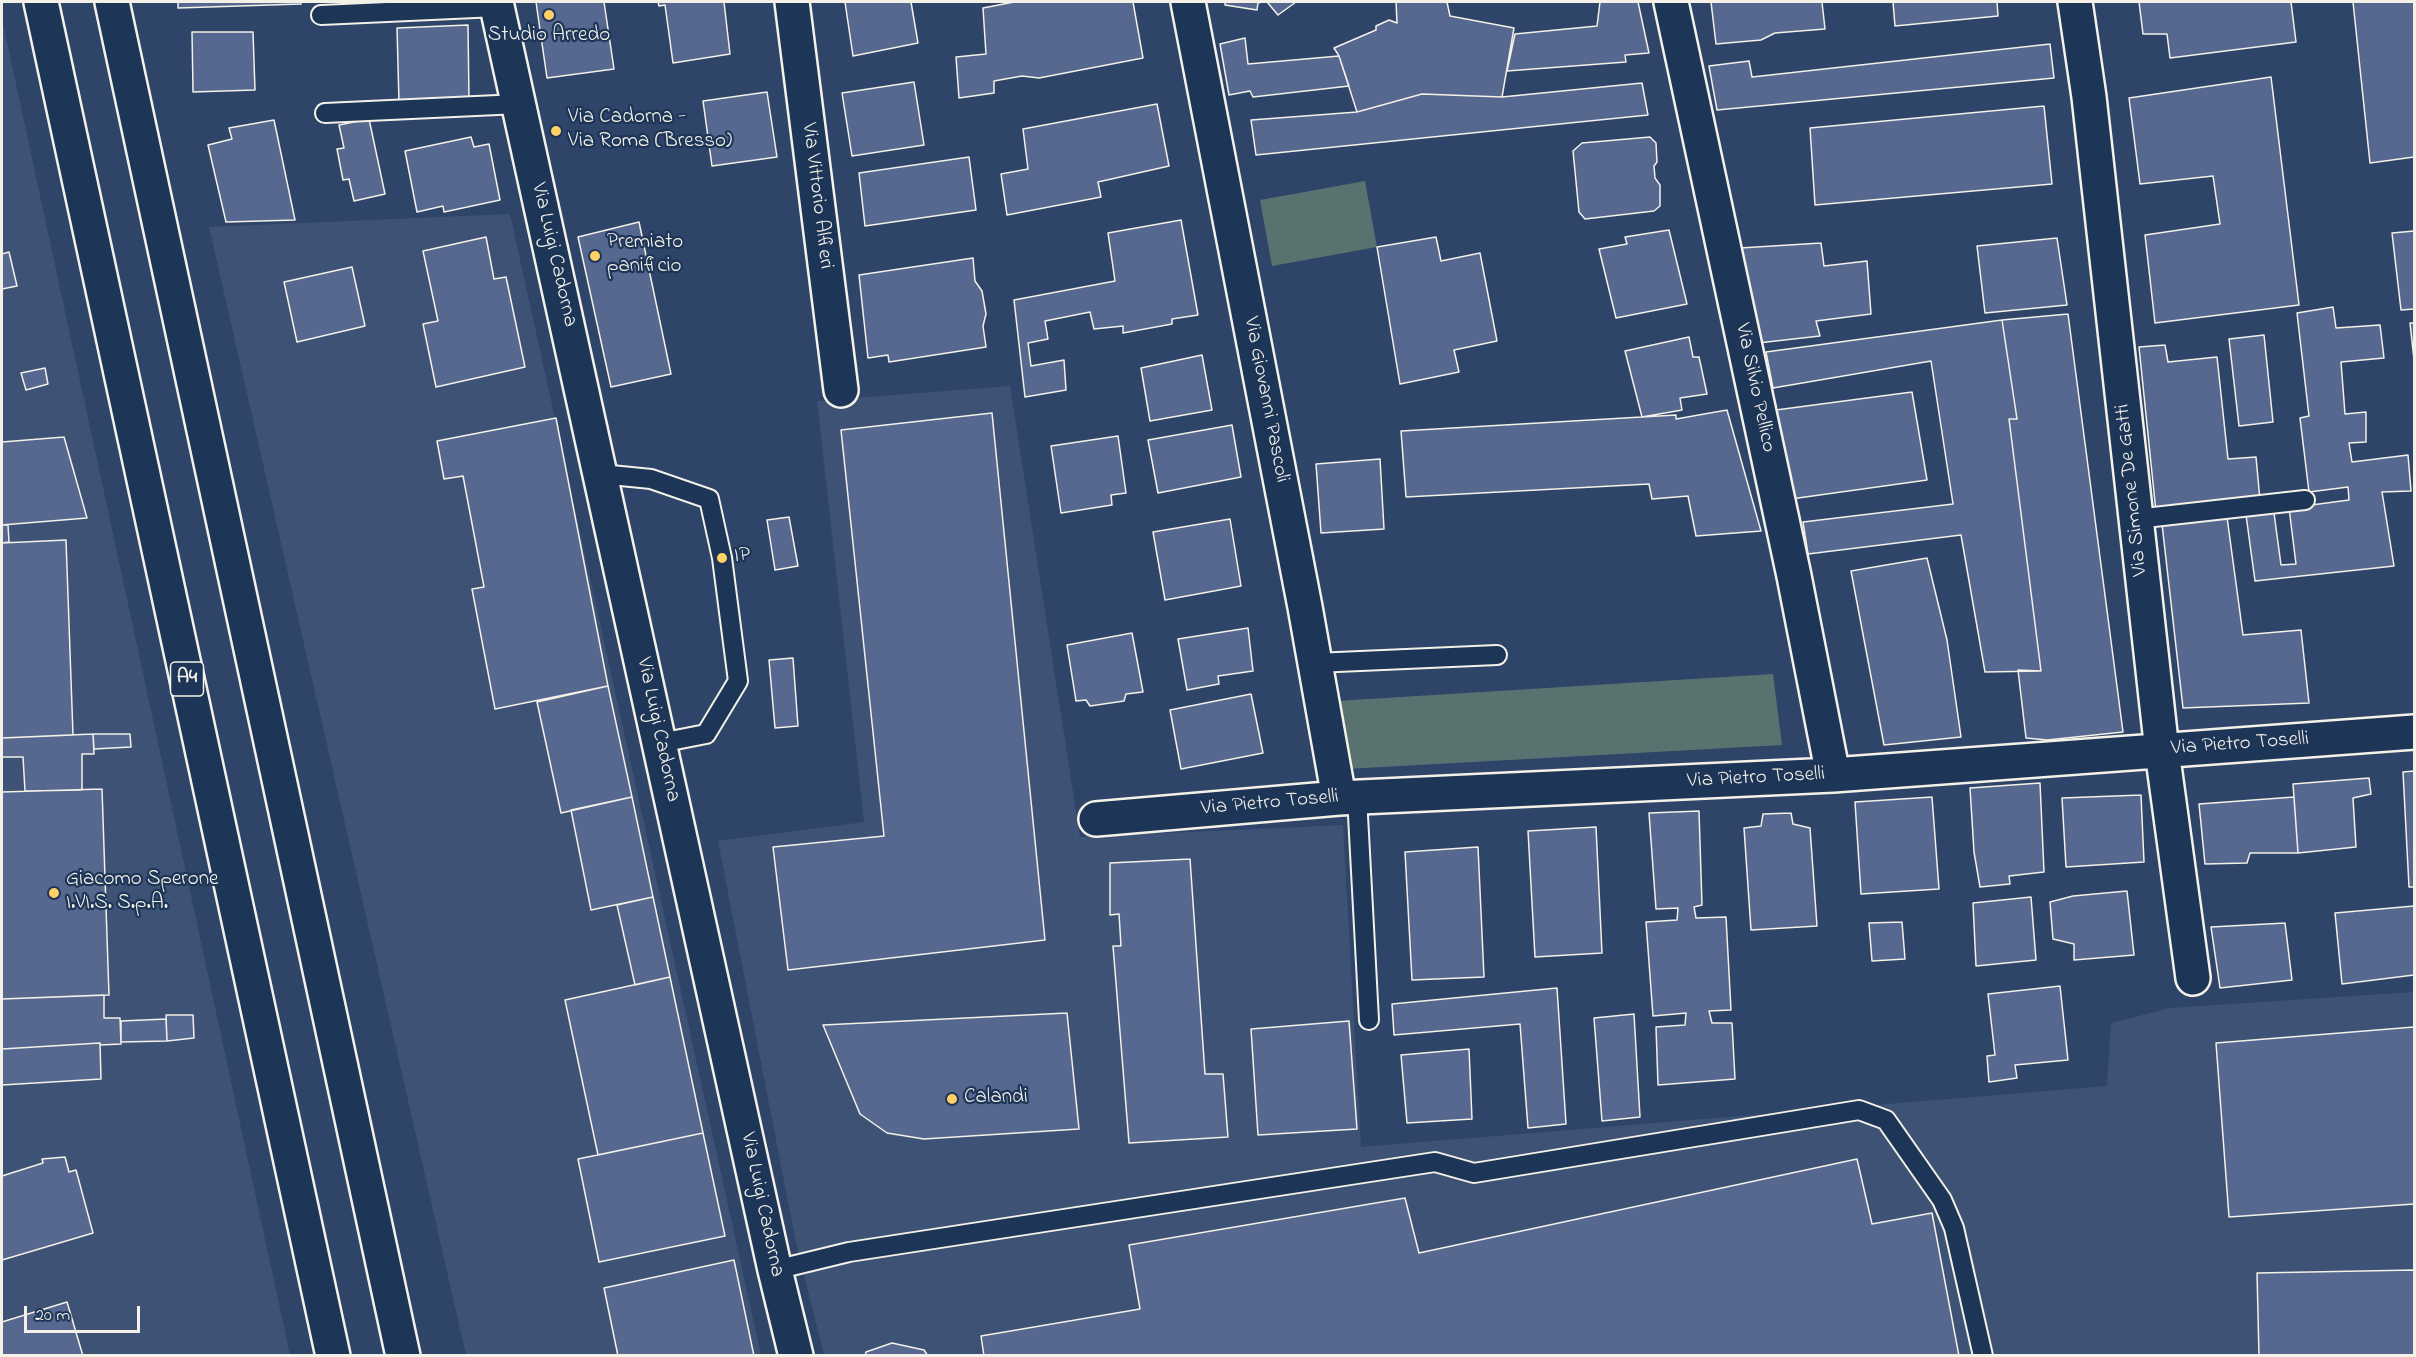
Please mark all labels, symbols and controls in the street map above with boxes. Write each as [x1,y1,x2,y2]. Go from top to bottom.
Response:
marker: Studio Arredo [542,8,556,22]
place label: Studio Arredo [488,24,610,50]
place label: Via Cadorna - Via Roma (Bresso) [568,106,732,156]
street label: Via Vittorio Alfieri [795,121,837,271]
marker: Via Cadorna - Via Roma (Bresso) [549,124,563,138]
street label: Via Luigi Cadorna [524,181,582,329]
place label: Premiato panificio [607,231,683,281]
marker: Premiato panificio [588,249,602,263]
street label: Via Giovanni Pascoli [1237,315,1293,485]
street label: Via Silvio Pellico [1728,321,1780,455]
street label: Via Simone De Gatti [2111,403,2155,577]
place label: IP [734,545,750,571]
marker: IP [715,551,729,565]
street label: Via Luigi Cadorna [629,655,685,805]
road number: A4 [170,662,204,696]
street label: Via Pietro Toselli [2170,728,2310,762]
street label: Via Pietro Toselli [1686,763,1826,795]
street label: Via Pietro Toselli [1200,785,1340,823]
place label: Giacomo Sperone I.VI.S. S.p.A. [66,868,219,918]
marker: Giacomo Sperone I.VI.S. S.p.A. [47,886,61,900]
place label: Calandi [964,1086,1028,1112]
marker: Calandi [945,1092,959,1106]
street label: Via Luigi Cadorna [733,1130,789,1280]
scale bar [27,1294,142,1332]
text: 20 m [35,1303,70,1329]

